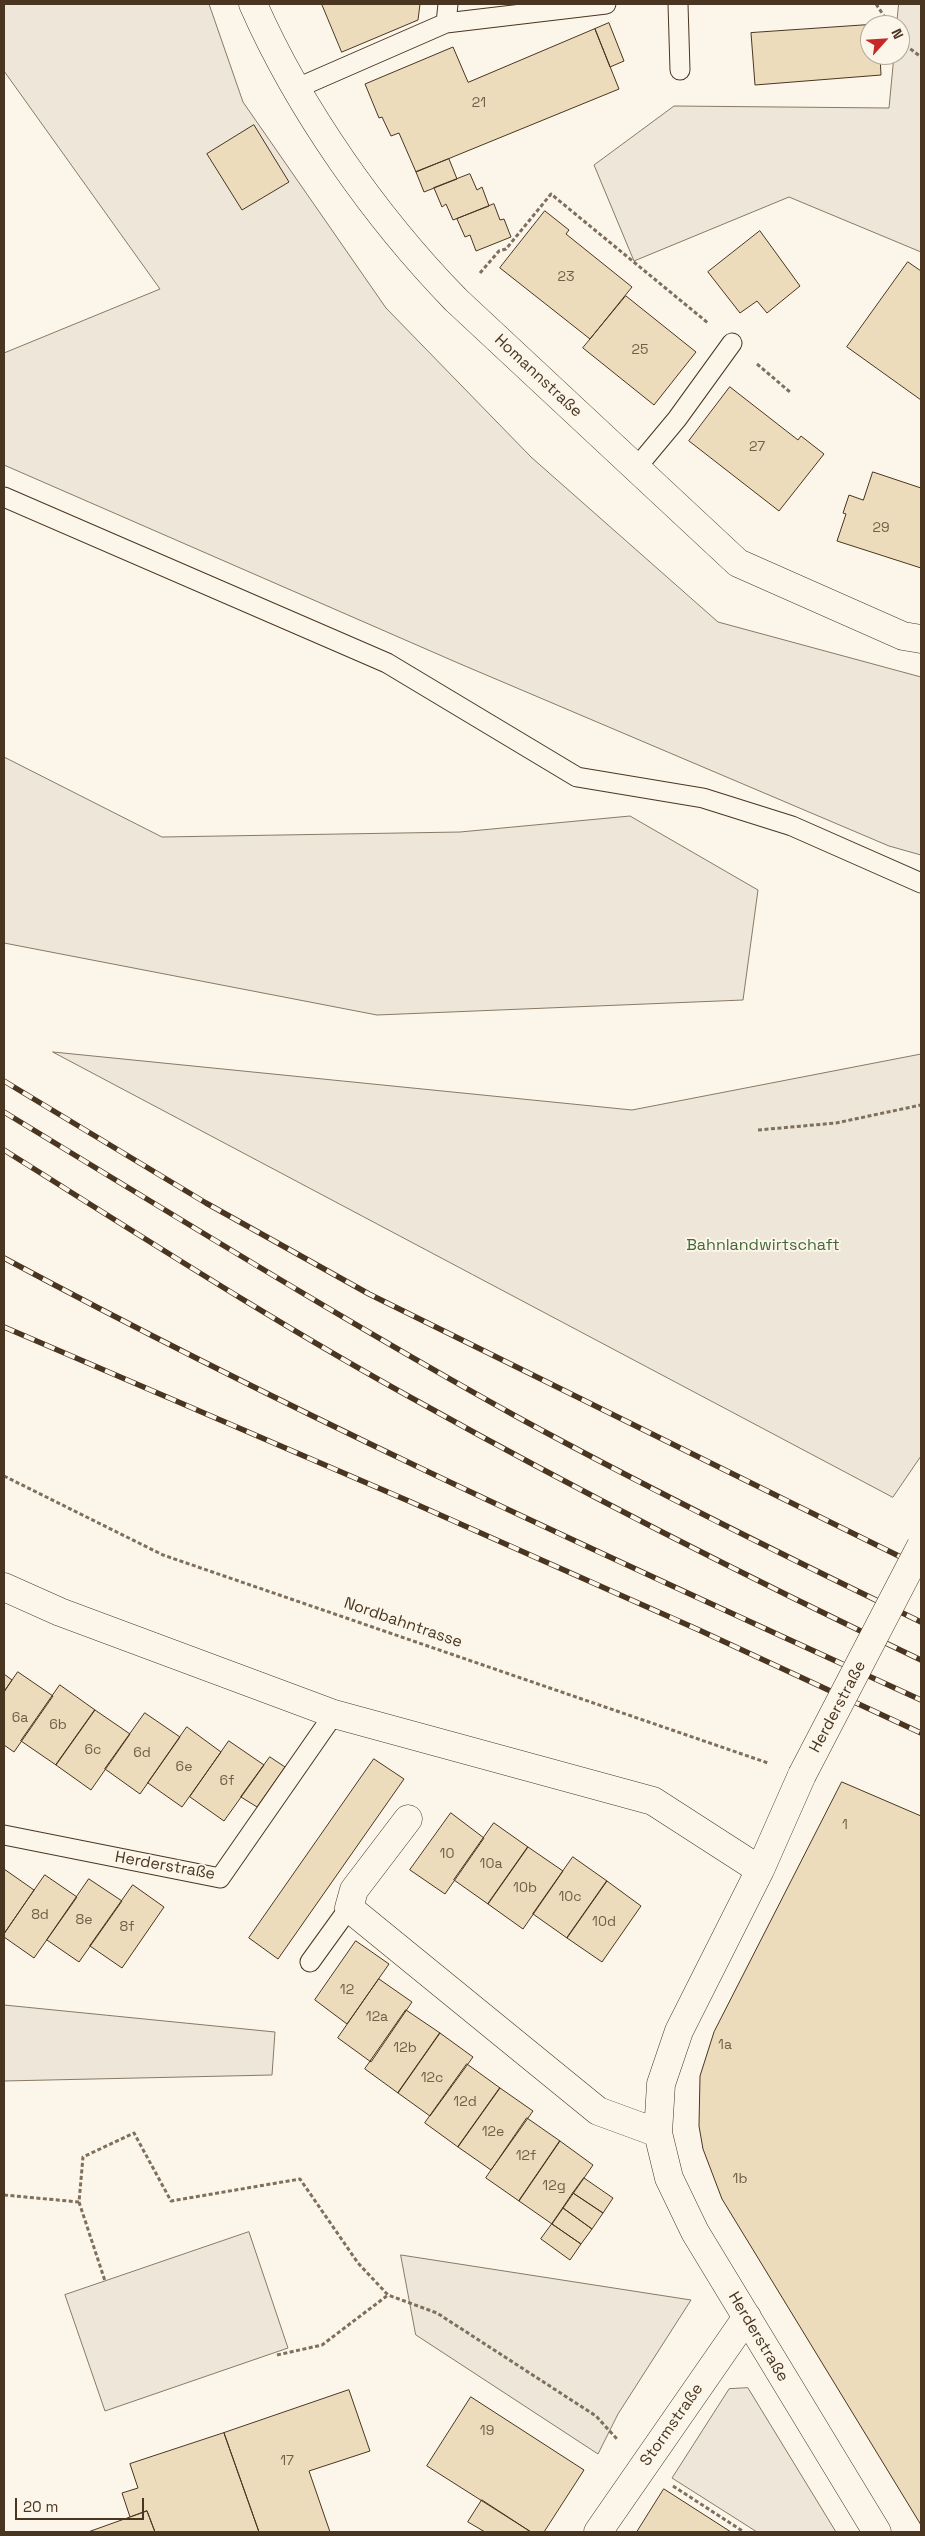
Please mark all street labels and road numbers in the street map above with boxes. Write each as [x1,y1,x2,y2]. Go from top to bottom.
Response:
street label: Homannstraße [490,330,586,422]
street label: Nordbahntrasse [341,1594,465,1652]
street label: Herderstraße [806,1658,870,1756]
street label: Herderstraße [113,1848,217,1884]
street label: Herderstraße [724,2289,792,2385]
street label: Stormstraße [636,2380,708,2470]

